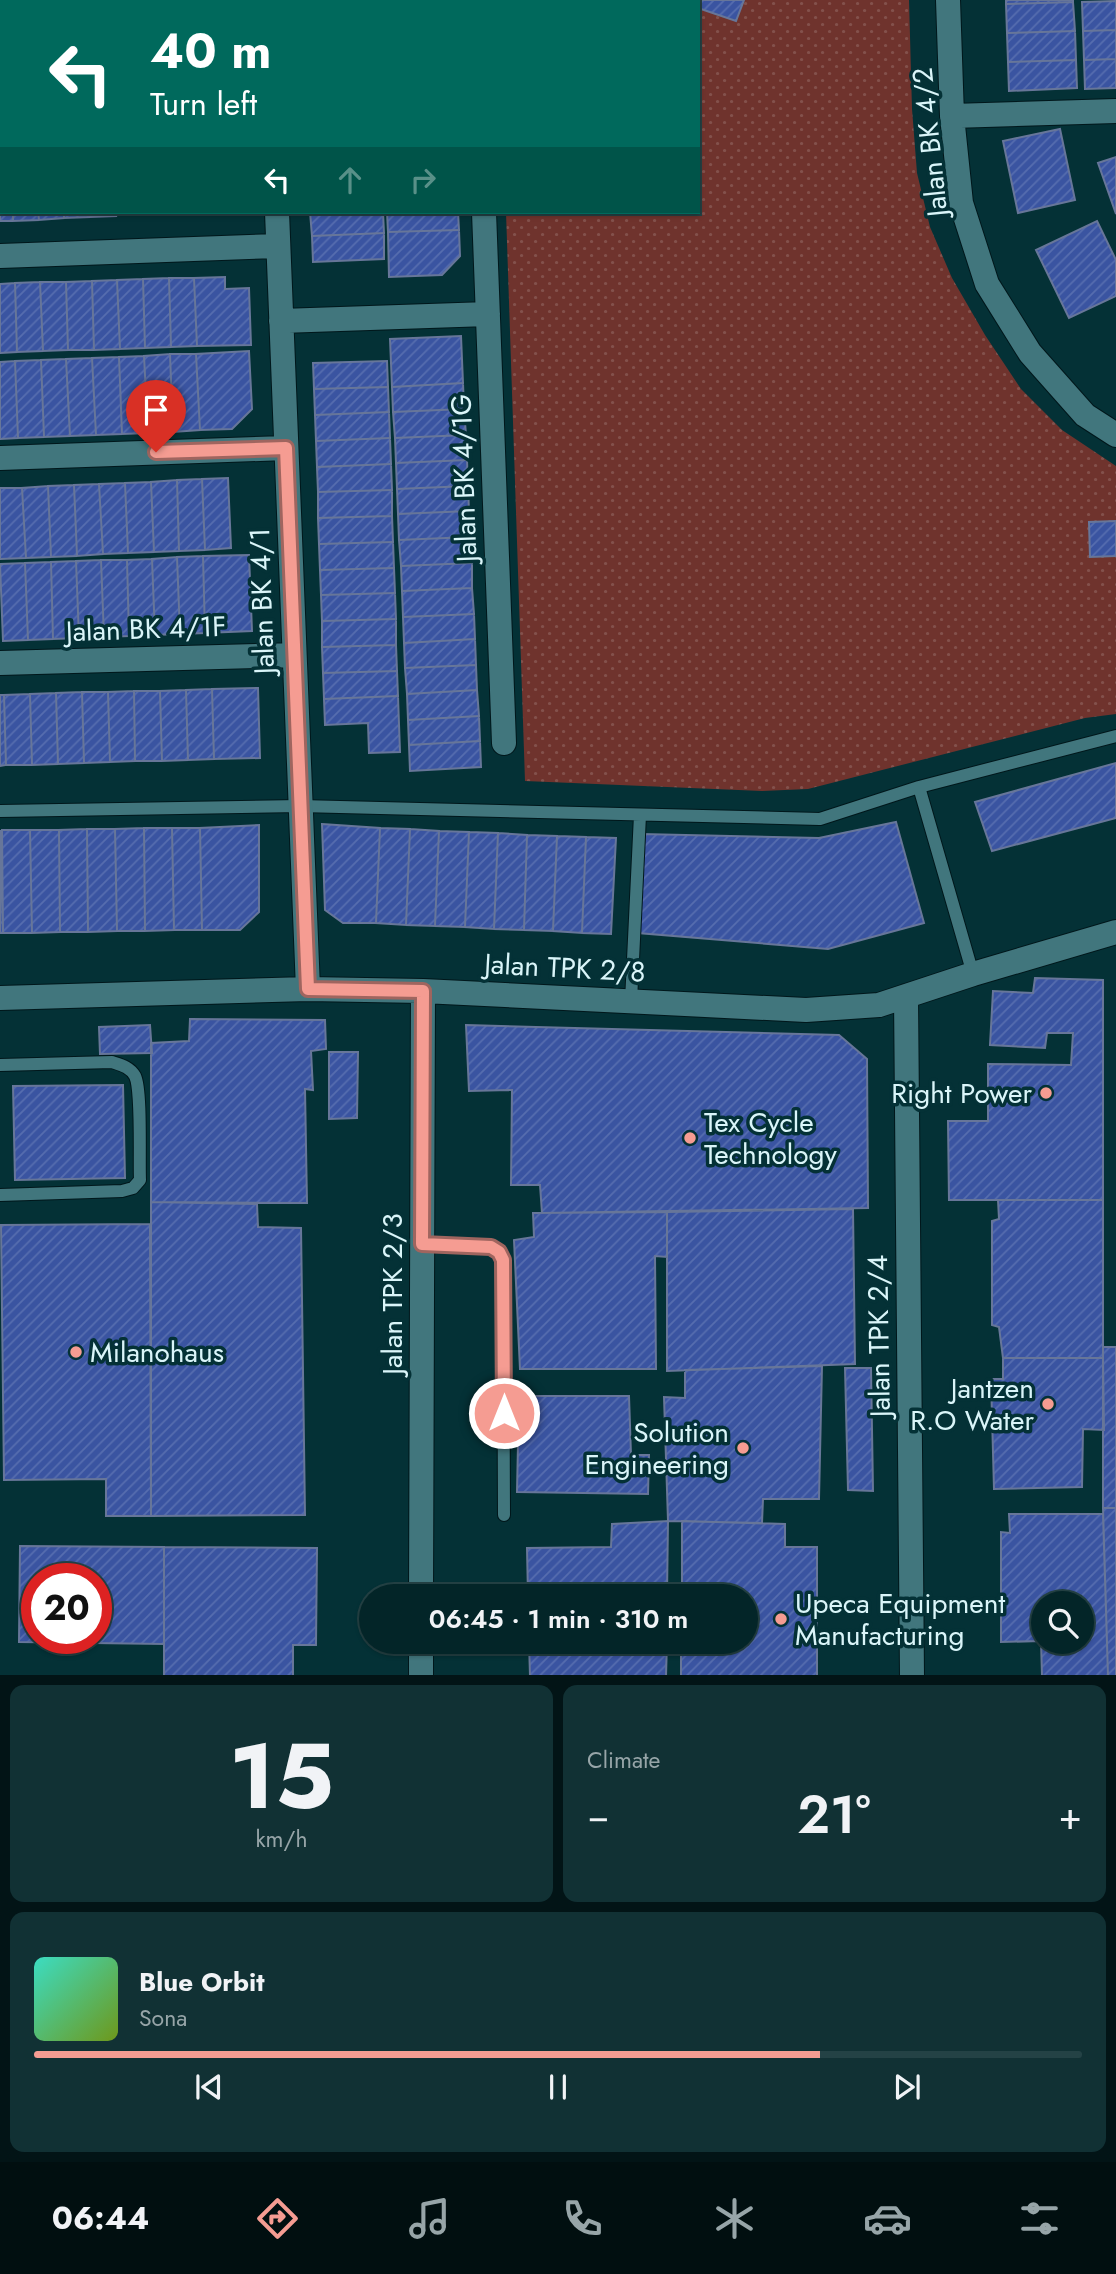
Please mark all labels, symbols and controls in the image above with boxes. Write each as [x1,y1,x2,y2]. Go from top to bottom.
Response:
text: 40 m [150,16,272,86]
icon: left [35,28,126,119]
street label: Jalan BK 4/2 [902,65,959,223]
text: Turn left [150,81,257,127]
icon: left [258,161,296,199]
icon: ahead [331,161,369,199]
icon: right [404,161,442,199]
pin [126,380,186,452]
icon: arrive [137,391,175,429]
street label: Jalan BK 4/1G [441,393,488,567]
street label: Jalan BK 4/1 [239,527,285,679]
street label: Jalan BK 4/1F [61,606,227,652]
street label: Jalan TPK 2/8 [479,943,647,993]
place label: Right Power [891,1073,1032,1114]
marker: Right Power [1038,1085,1054,1101]
place label: Tex Cycle Technology [704,1102,837,1175]
marker: Tex Cycle Technology [682,1130,698,1146]
street label: Jalan TPK 2/3 [372,1213,413,1379]
street label: Jalan TPK 2/4 [857,1254,901,1422]
place label: Milanohaus [90,1332,224,1373]
marker: Milanohaus [68,1344,84,1360]
place label: Jantzen R.O Water [910,1368,1034,1441]
position arrow [467,1376,541,1450]
marker: Jantzen R.O Water [1040,1396,1056,1412]
place label: Solution Engineering [585,1412,729,1485]
marker: Solution Engineering [735,1440,751,1456]
speed limit sign: 20 [21,1563,112,1654]
place label: Upeca Equipment Manufacturing [795,1583,1005,1656]
map controls [1031,1591,1094,1654]
button: search [1031,1591,1094,1654]
text: 06:45 · 1 min · 310 m [429,1600,688,1638]
marker: Upeca Equipment Manufacturing [773,1611,789,1627]
text: 15 [229,1711,334,1842]
text: Climate [587,1743,660,1777]
text: 21° [797,1777,871,1853]
text: − [587,1788,609,1843]
text: + [1059,1788,1082,1843]
text: km/h [256,1822,307,1856]
text: Blue Orbit [139,1963,264,2001]
text: Sona [139,2001,187,2035]
icon: previous [190,2068,228,2106]
icon: pause [539,2068,577,2106]
icon: next [888,2068,926,2106]
icon: directions [253,2194,302,2243]
icon: music [405,2194,454,2243]
icon: phone [558,2194,607,2243]
icon: climate [710,2194,759,2243]
icon: car [863,2194,912,2243]
icon: filters [1015,2194,1064,2243]
text: 06:44 [52,2195,149,2241]

